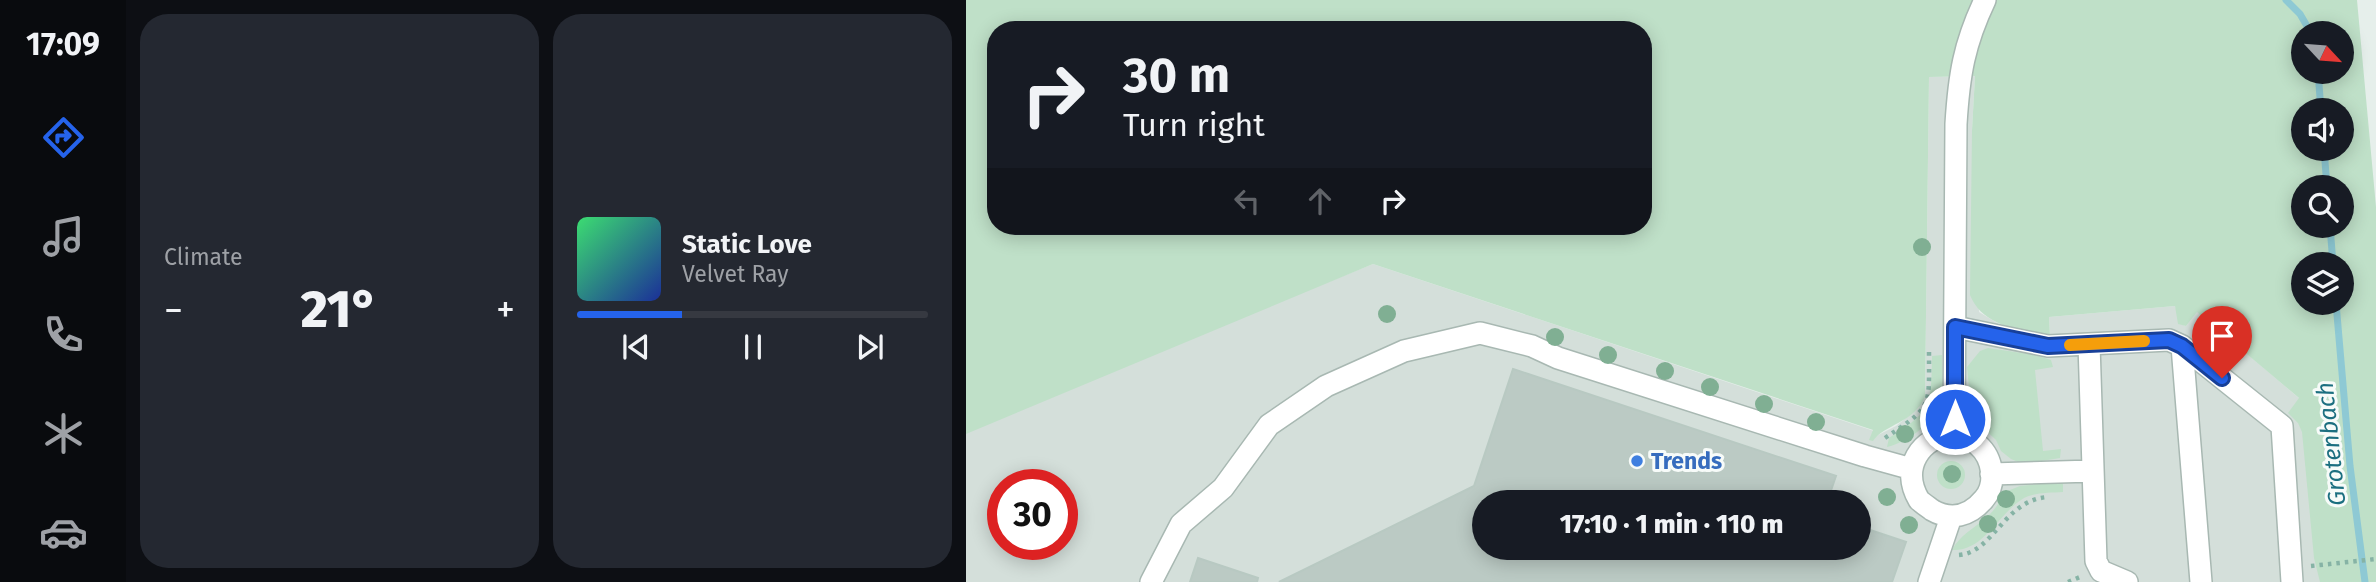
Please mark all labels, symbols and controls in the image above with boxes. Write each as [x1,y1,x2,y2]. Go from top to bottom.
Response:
north arrow [2291,21,2354,84]
map controls [2291,21,2354,315]
text: 17:09 [26,25,100,63]
text: 30 m [1123,46,1230,105]
icon: right [1008,49,1099,140]
button: sound [2291,98,2354,161]
text: Turn right [1123,106,1265,144]
icon: directions [39,113,88,162]
button: search [2291,175,2354,238]
icon: left [1228,182,1266,220]
icon: ahead [1301,182,1339,220]
icon: right [1374,182,1412,220]
icon: music [39,212,88,261]
text: Static Love [682,229,812,260]
text: Climate [164,243,243,271]
button: layers [2291,252,2354,315]
text: Velvet Ray [682,260,789,288]
text: 21° [301,278,378,341]
text: − [164,287,183,333]
text: + [496,287,515,333]
pin [2192,306,2252,378]
icon: phone [39,310,88,359]
icon: arrive [2203,317,2241,355]
icon: previous [617,328,655,366]
icon: pause [734,328,772,366]
icon: next [851,328,889,366]
water label: Grotenbach [2311,381,2351,507]
position arrow [1918,382,1992,456]
icon: climate [39,409,88,458]
place label: Trends [1651,447,1722,475]
marker: Trends [1629,453,1645,469]
speed limit sign: 30 [987,469,1078,560]
icon: car [39,508,88,557]
text: 17:10 · 1 min · 110 m [1560,509,1783,540]

